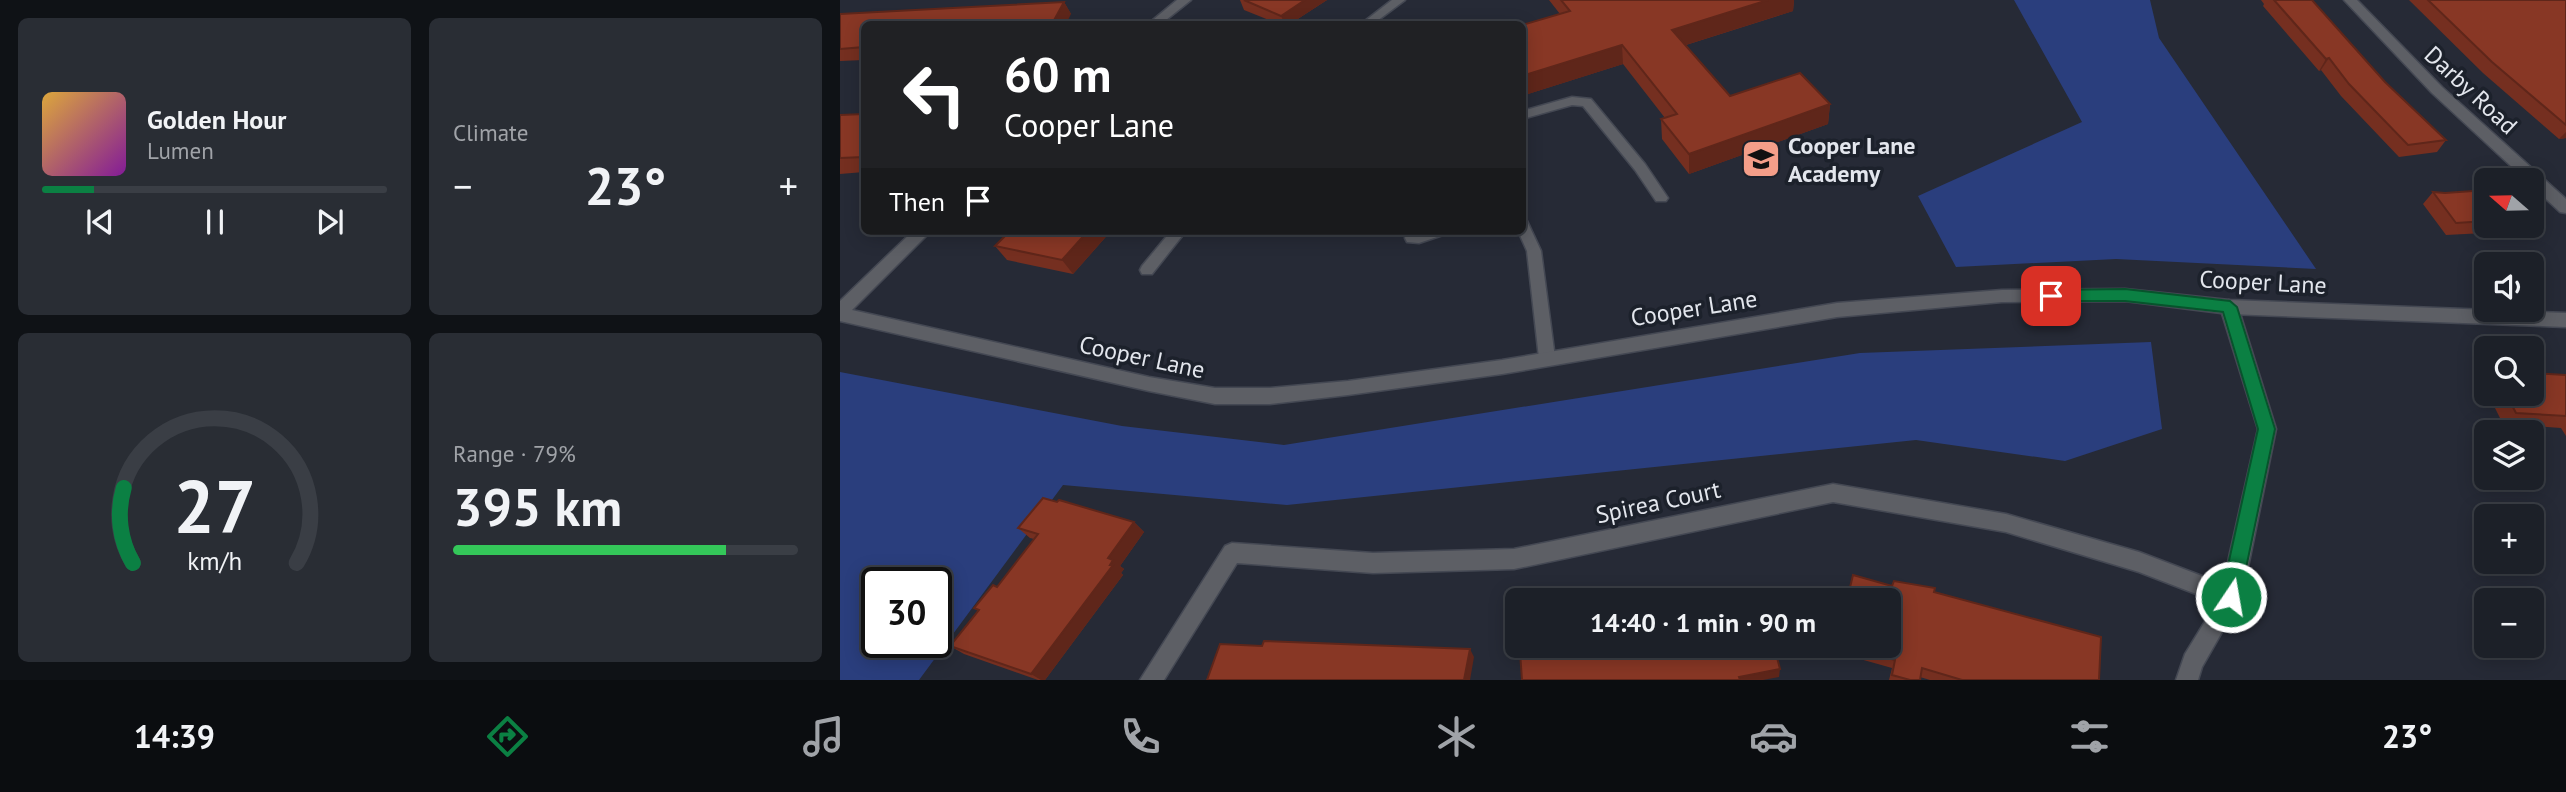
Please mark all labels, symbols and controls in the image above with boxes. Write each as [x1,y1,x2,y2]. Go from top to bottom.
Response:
street label: Darby Road [2418,39,2524,141]
text: 60 m [1004,42,1111,106]
icon: left [889,49,980,140]
text: Golden Hour [147,103,286,136]
text: Cooper Lane [1004,104,1174,146]
text: Climate [453,118,528,147]
place label: Cooper Lane Academy [1788,130,1916,189]
text: Lumen [147,136,214,165]
school or university icon: Cooper Lane Academy [1740,138,1782,180]
text: 23° [585,152,666,219]
text: − [453,161,472,210]
text: + [779,161,798,210]
north arrow [2474,168,2544,238]
map controls [2474,168,2544,658]
icon: arrive [959,182,997,220]
text: Then [889,185,945,218]
icon: previous [81,203,119,241]
icon: pause [196,203,234,241]
icon: next [311,203,349,241]
button: sound [2474,252,2544,322]
street label: Cooper Lane [2199,263,2327,301]
pin [2021,266,2081,326]
icon: arrive [2032,277,2070,315]
street label: Cooper Lane [1629,283,1759,333]
street label: Cooper Lane [1076,329,1208,385]
button: search [2474,336,2544,406]
button: layers [2474,420,2544,490]
text: Range · 79% [453,439,576,468]
text: 27 [173,460,256,554]
text: 395 km [453,473,622,540]
street label: Spirea Court [1593,474,1723,530]
button: + [2474,504,2544,574]
text: km/h [187,545,242,577]
position arrow [2194,560,2268,634]
speed limit sign: 30 [861,567,952,658]
button: − [2474,588,2544,658]
text: 14:40 · 1 min · 90 m [1590,606,1816,639]
icon: directions [483,712,532,761]
icon: music [799,712,848,761]
icon: phone [1116,712,1165,761]
icon: climate [1432,712,1481,761]
icon: car [1749,712,1798,761]
icon: filters [2065,712,2114,761]
text: 14:39 [134,715,215,757]
text: 23° [2382,715,2432,757]

